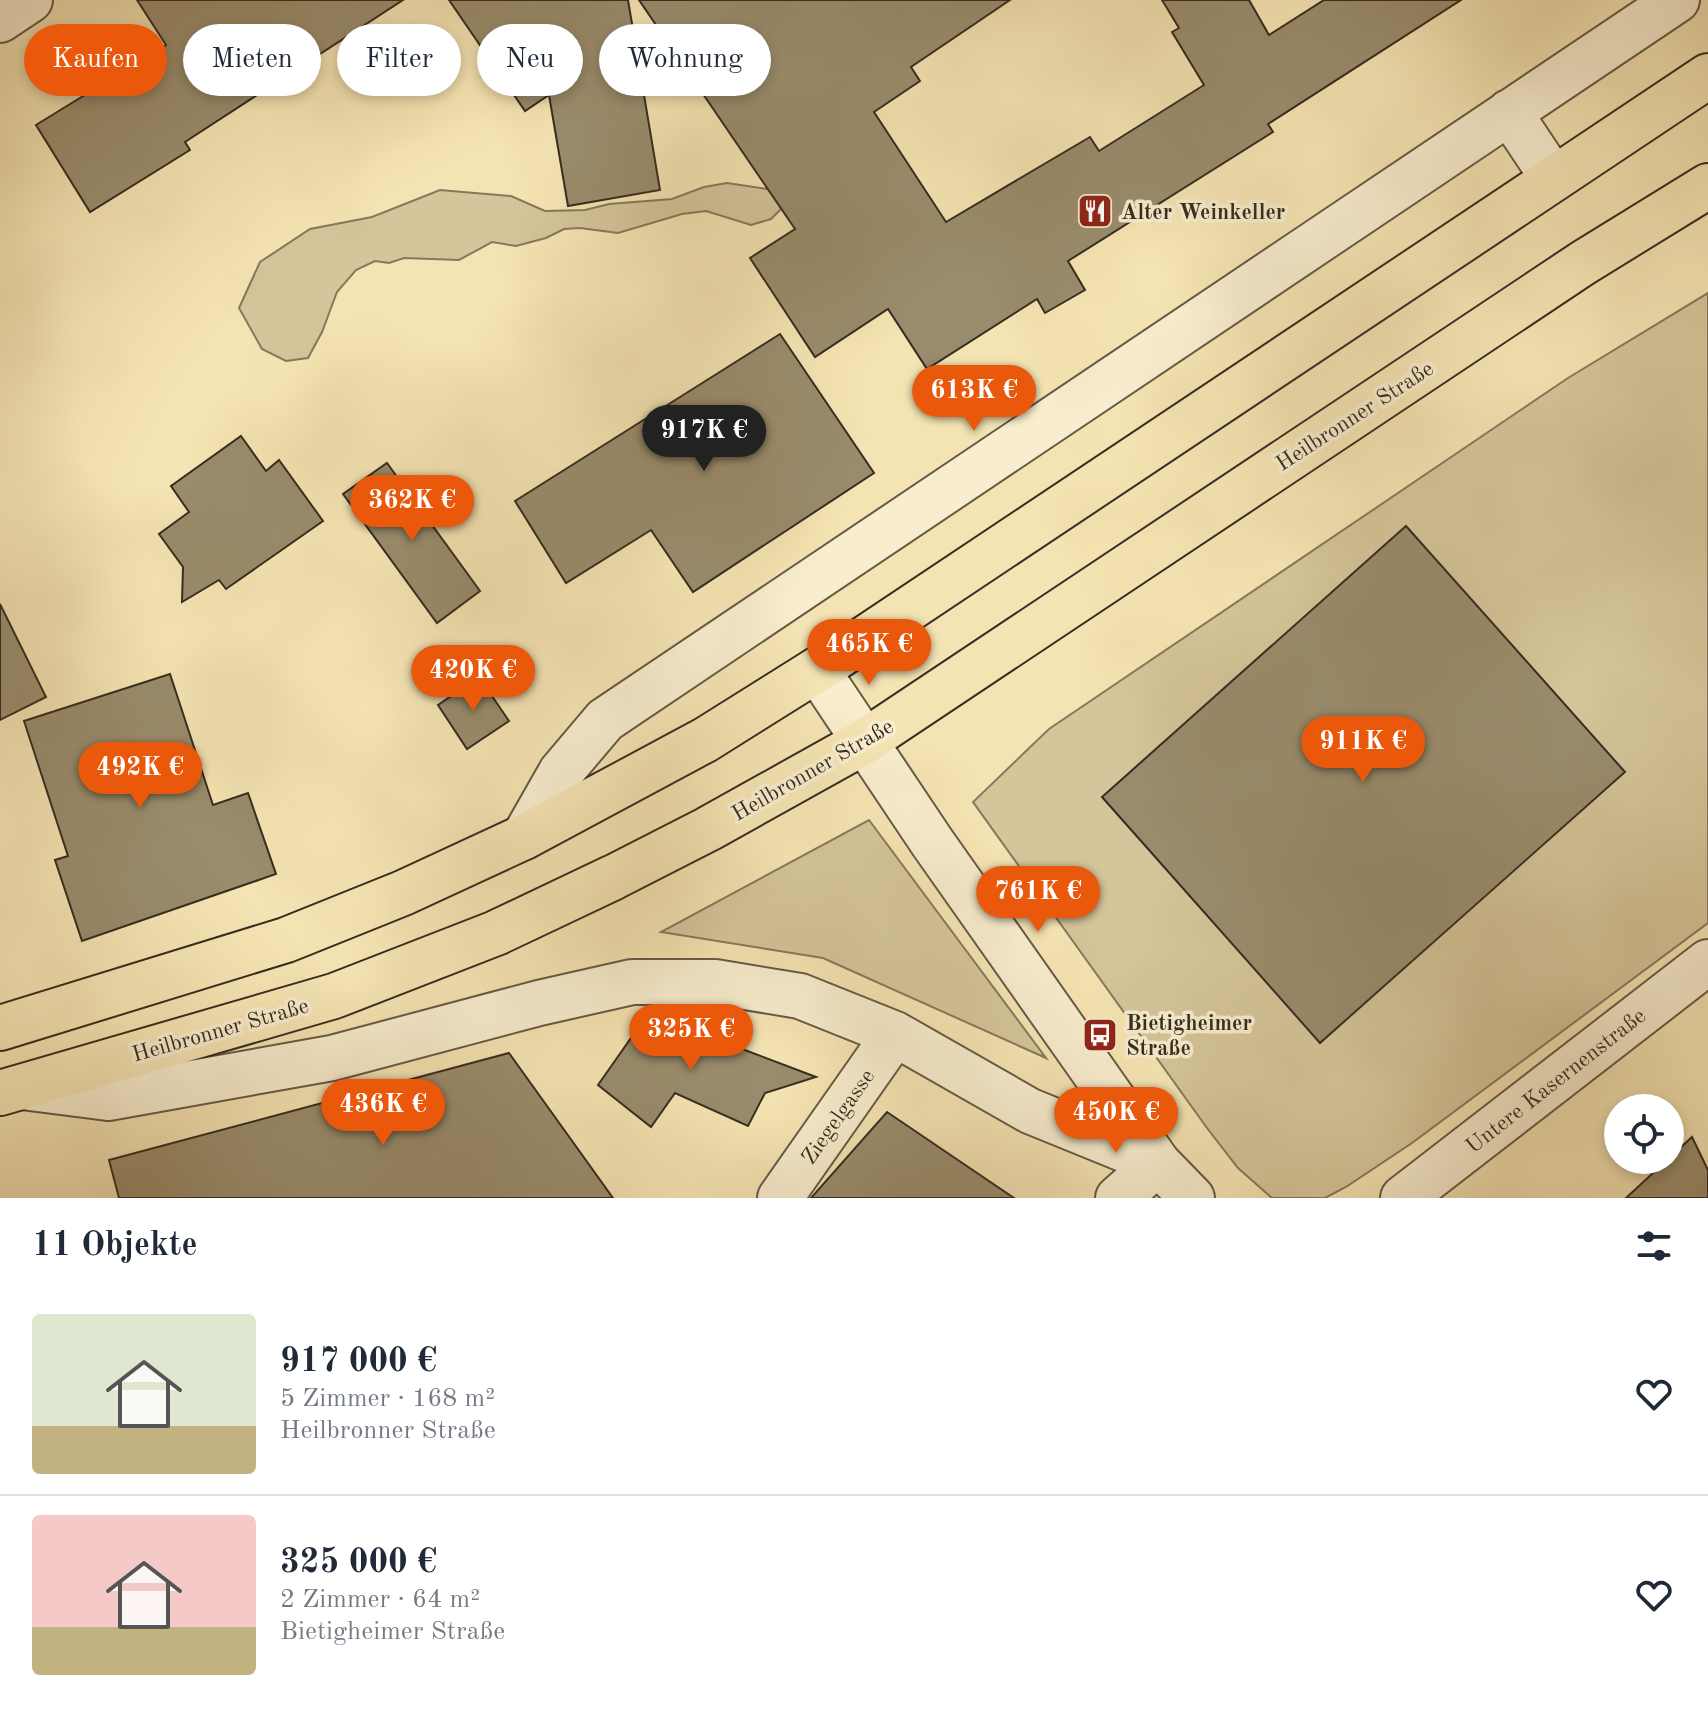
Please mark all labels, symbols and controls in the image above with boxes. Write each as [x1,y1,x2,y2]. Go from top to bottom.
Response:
chip: Kaufen [24,24,167,96]
chip: Mieten [183,24,321,96]
chip: Filter [337,24,461,96]
chip: Neu [477,24,583,96]
chip: Wohnung [599,24,771,96]
restaurant icon: Alter Weinkeller [1076,192,1114,230]
place label: Alter Weinkeller [1121,202,1285,224]
street label: Heilbronner Straße [1273,358,1438,476]
pin: 613K € [909,365,1039,433]
text: 613K € [930,378,1018,404]
pin: 917K € [639,405,769,473]
text: 917K € [660,418,748,444]
pin: 362K € [347,475,477,543]
text: 362K € [368,488,456,514]
pin: 465K € [804,619,934,687]
text: 465K € [825,632,913,658]
pin: 420K € [408,645,538,713]
text: 420K € [429,658,517,684]
street label: Heilbronner Straße [728,716,898,826]
pin: 911K € [1298,716,1428,784]
text: 911K € [1319,729,1407,755]
pin: 492K € [75,742,205,810]
text: 492K € [96,755,184,781]
pin: 761K € [973,866,1103,934]
text: 761K € [994,879,1082,905]
street label: Heilbronner Straße [130,995,311,1067]
pin: 325K € [626,1004,756,1072]
street label: Untere Kasernenstraße [1462,1005,1650,1158]
place label: Bietigheimer Straße [1126,1013,1252,1060]
bus stop icon: Bietigheimer Straße [1081,1016,1119,1054]
text: 325K € [647,1017,735,1043]
street label: Ziegelgasse [798,1066,879,1169]
pin: 436K € [318,1079,448,1147]
pin: 450K € [1051,1087,1181,1155]
text: 436K € [339,1092,427,1118]
map controls [1604,1094,1684,1174]
button: locate [1604,1094,1684,1174]
text: 450K € [1072,1100,1160,1126]
icon: filters [1632,1224,1676,1268]
text: 11 Objekte [32,1229,198,1263]
text: 917 000 € [280,1345,437,1379]
icon: home [96,1346,192,1442]
icon: heart [1632,1372,1676,1416]
text: 5 Zimmer · 168 m² [280,1386,495,1412]
text: Heilbronner Straße [280,1418,496,1444]
text: 325 000 € [280,1546,437,1580]
icon: home [96,1547,192,1643]
icon: heart [1632,1573,1676,1617]
text: 2 Zimmer · 64 m² [280,1587,480,1613]
text: Bietigheimer Straße [280,1619,505,1645]

